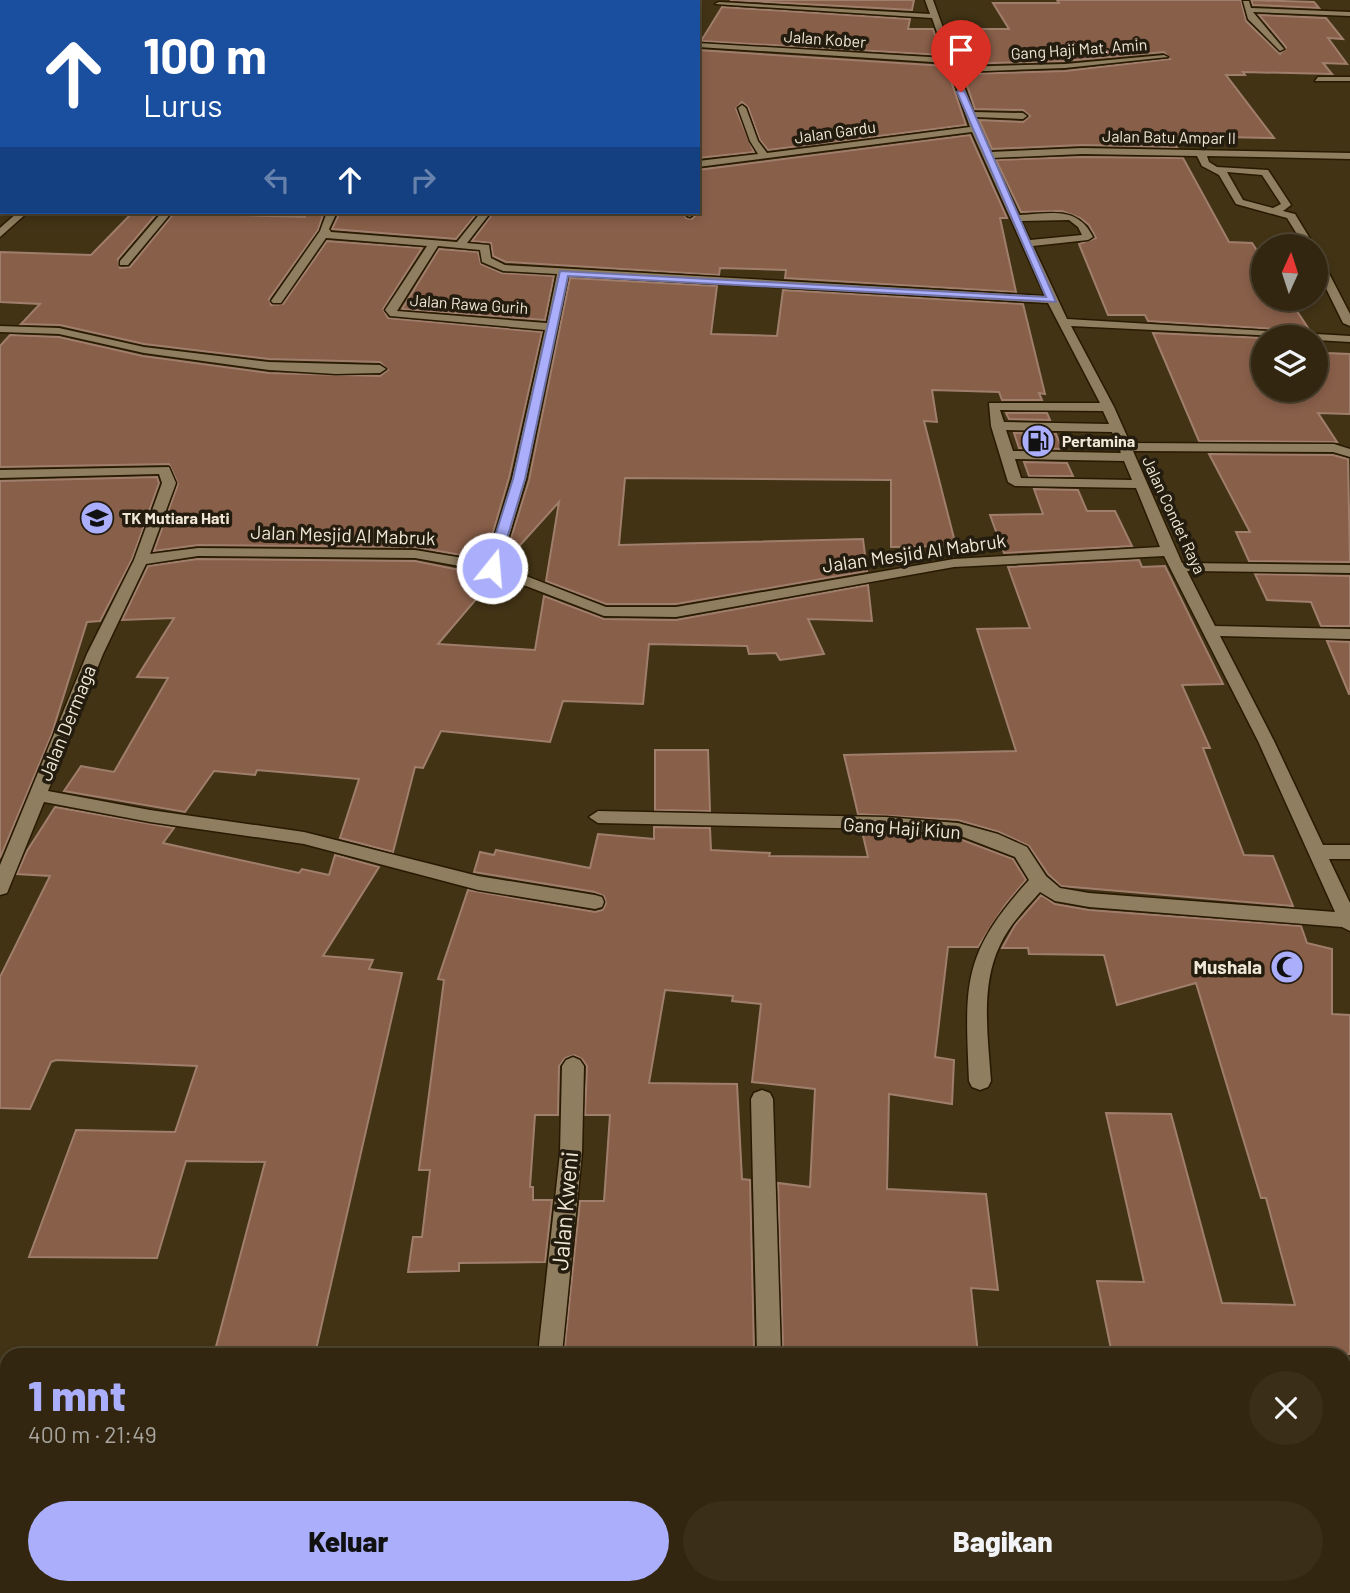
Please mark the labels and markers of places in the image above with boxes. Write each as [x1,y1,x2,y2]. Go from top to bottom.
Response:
pin [931,20,991,92]
fuel station icon: Pertamina [1019,422,1057,460]
place label: Pertamina [1062,431,1135,450]
school or university icon: TK Mutiara Hati [78,499,116,537]
place label: TK Mutiara Hati [122,508,230,527]
mosque icon: Mushala [1268,948,1306,986]
place label: Mushala [1193,955,1262,978]

